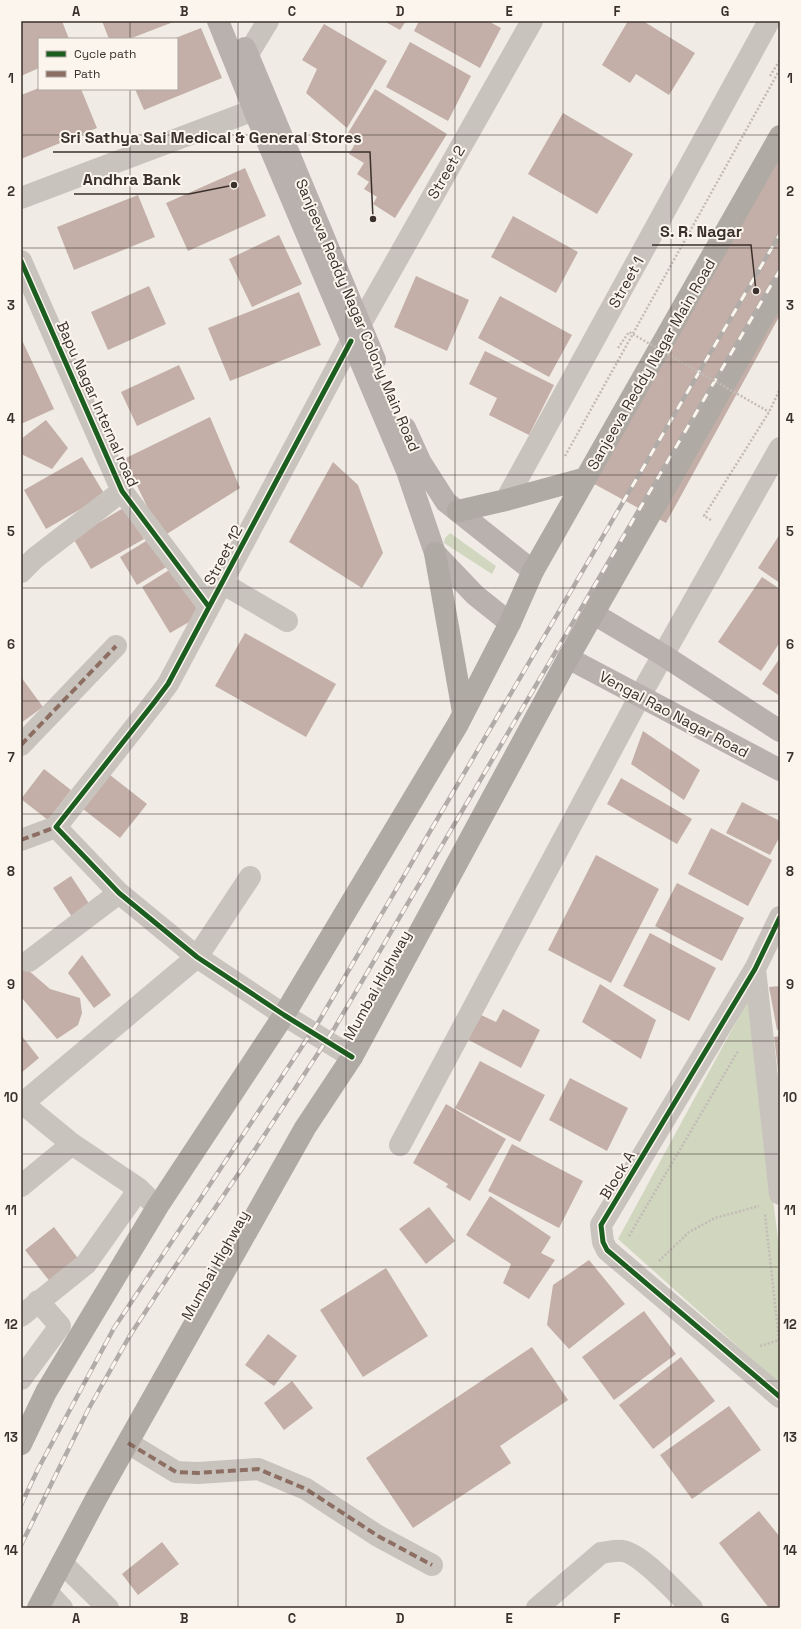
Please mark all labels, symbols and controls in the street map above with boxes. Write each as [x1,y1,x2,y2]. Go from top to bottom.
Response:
text: A [72,3,81,20]
text: B [180,3,189,20]
text: C [288,3,296,20]
text: D [396,3,405,20]
text: E [505,3,513,20]
text: F [614,3,621,20]
text: G [721,3,729,20]
legend [38,38,178,90]
text: Cycle path [74,46,136,62]
text: Path [74,66,100,82]
text: 1 [8,70,14,87]
text: 1 [787,70,793,87]
callout: Sri Sathya Sai Medical & General Stores [53,124,370,152]
text: Sri Sathya Sai Medical & General Stores [60,127,362,148]
street label: Street 2 [423,142,469,202]
callout: Andhra Bank [74,166,189,194]
text: Andhra Bank [83,169,181,190]
street label: Sanjeeva Reddy Nagar Colony Main Road [292,176,424,454]
text: 2 [7,183,15,200]
text: 2 [786,183,794,200]
callout: S. R. Nagar [652,217,751,245]
text: S. R. Nagar [660,221,742,242]
street label: Street 1 [604,253,648,311]
street label: Sanjeeva Reddy Nagar Main Road [583,255,719,473]
text: 3 [7,297,15,314]
text: 3 [786,297,794,314]
street label: Bapu Nagar Internal road [53,318,143,490]
text: 4 [7,410,15,427]
text: 4 [786,410,794,427]
street label: Street 12 [199,522,247,588]
text: 5 [7,523,15,540]
text: 5 [786,523,794,540]
text: 6 [7,636,15,653]
text: 6 [786,636,794,653]
street label: Vengal Rao Nagar Road [596,667,752,761]
text: 7 [7,749,15,766]
text: 7 [786,749,794,766]
text: 8 [7,863,15,880]
text: 8 [786,863,794,880]
street label: Mumbai Highway [339,927,415,1043]
text: 9 [7,976,15,993]
text: 9 [786,976,794,993]
text: 10 [4,1089,18,1106]
text: 10 [783,1089,797,1106]
street label: Block A [595,1147,639,1203]
text: 11 [5,1202,17,1219]
text: 11 [784,1202,796,1219]
street label: Mumbai Highway [177,1207,253,1323]
text: 12 [4,1316,18,1333]
text: 12 [783,1316,797,1333]
text: 13 [4,1429,18,1446]
text: 13 [783,1429,797,1446]
text: 14 [4,1542,18,1559]
text: 14 [783,1542,797,1559]
text: A [72,1610,81,1627]
text: B [180,1610,189,1627]
text: C [288,1610,296,1627]
text: D [396,1610,405,1627]
text: E [505,1610,513,1627]
text: F [614,1610,621,1627]
text: G [721,1610,729,1627]

